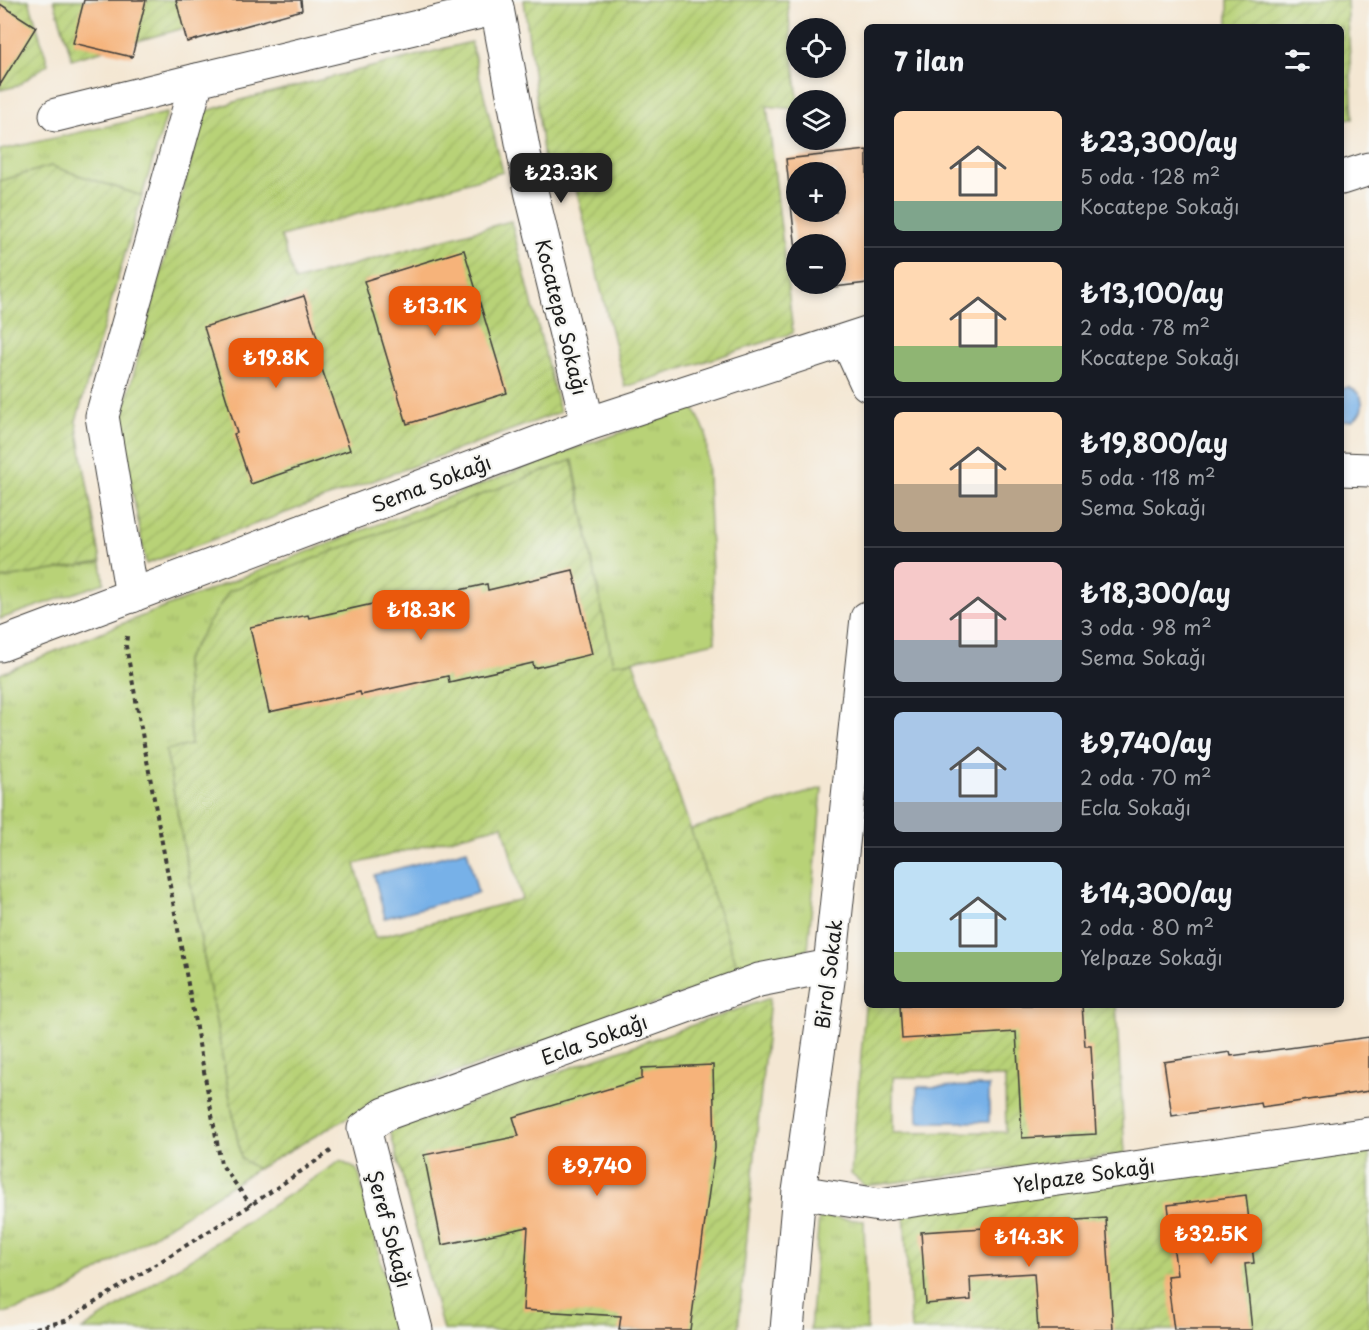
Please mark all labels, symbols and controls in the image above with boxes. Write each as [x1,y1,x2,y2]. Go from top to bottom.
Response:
map controls [786,18,846,294]
button: locate [786,18,846,78]
text: 7 ilan [894,41,964,80]
icon: filters [1281,44,1314,77]
button: layers [786,90,846,150]
text: ₺23,300/ay [1080,122,1238,161]
icon: home [942,135,1014,207]
pin: ₺23.3K [512,153,610,204]
text: ₺23.3K [524,157,598,187]
text: 5 oda · 128 m² [1080,161,1220,191]
button: + [786,162,846,222]
text: Kocatepe Sokağı [1080,191,1239,221]
button: − [786,234,846,294]
street label: Kocatepe Sokağı [528,236,596,398]
text: ₺13,100/ay [1080,273,1224,312]
pin: ₺13.1K [386,286,484,337]
icon: home [942,286,1014,358]
text: ₺13.1K [403,290,467,320]
text: 2 oda · 78 m² [1080,312,1210,342]
pin: ₺19.8K [227,338,325,389]
text: ₺19.8K [243,342,309,372]
text: Kocatepe Sokağı [1080,342,1239,372]
text: ₺19,800/ay [1080,423,1228,462]
icon: home [942,436,1014,508]
street label: Sema Sokağı [367,446,495,520]
text: 5 oda · 118 m² [1080,462,1216,492]
text: Sema Sokağı [1080,492,1206,522]
text: ₺18,300/ay [1080,573,1231,612]
icon: home [942,586,1014,658]
pin: ₺18.3K [372,590,470,641]
text: ₺18.3K [386,594,456,624]
text: 3 oda · 98 m² [1080,612,1212,642]
text: Sema Sokağı [1080,642,1206,672]
text: ₺9,740/ay [1080,723,1212,762]
icon: home [942,736,1014,808]
text: 2 oda · 70 m² [1080,762,1212,792]
text: Ecla Sokağı [1080,792,1191,822]
text: ₺14,300/ay [1080,873,1232,912]
icon: home [942,886,1014,958]
text: 2 oda · 80 m² [1080,912,1214,942]
street label: Birol Sokak [806,917,850,1031]
text: Yelpaze Sokağı [1080,942,1223,972]
street label: Ecla Sokağı [537,1006,651,1072]
pin: ₺9,740 [548,1146,646,1197]
text: ₺9,740 [562,1150,632,1180]
street label: Yelpaze Sokağı [1011,1150,1157,1200]
street label: Şeref Sokağı [360,1167,420,1291]
pin: ₺32.5K [1162,1214,1260,1265]
pin: ₺14.3K [980,1217,1078,1268]
text: ₺32.5K [1174,1218,1248,1248]
text: ₺14.3K [994,1221,1064,1251]

